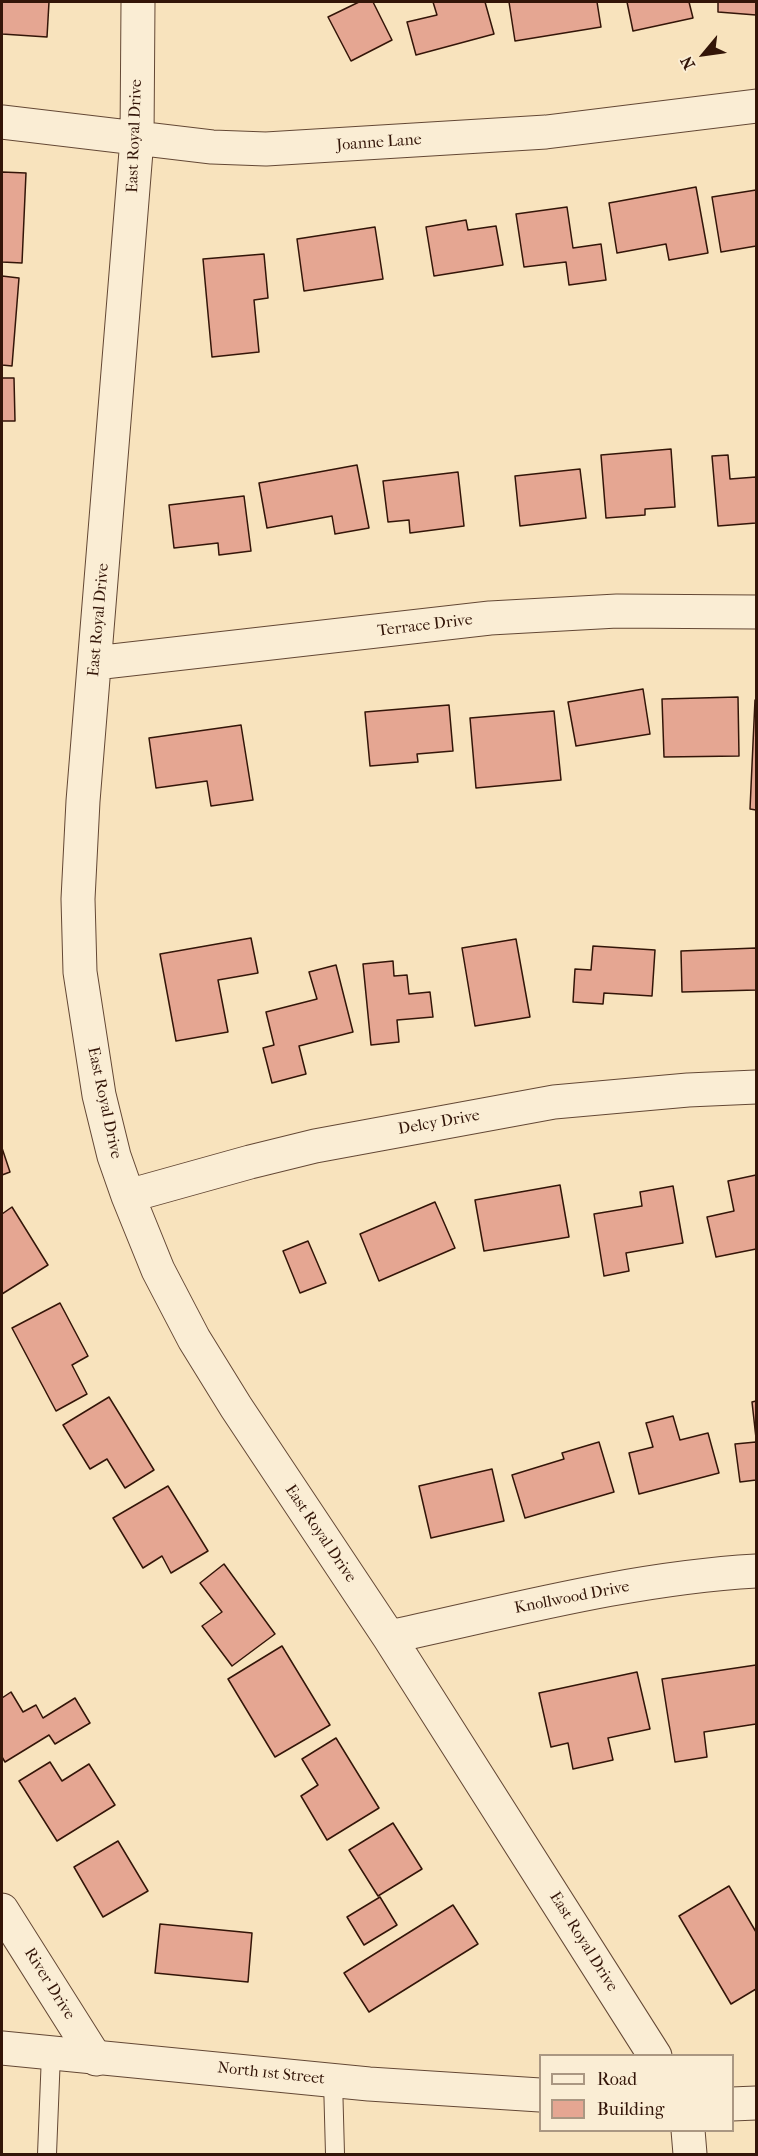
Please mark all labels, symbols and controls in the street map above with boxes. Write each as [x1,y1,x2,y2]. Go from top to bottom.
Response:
north arrow [674,24,734,84]
text: N [677,53,699,73]
street label: East Royal Drive [123,79,147,193]
street label: Joanne Lane [336,130,422,156]
street label: East Royal Drive [84,562,114,678]
street label: Terrace Drive [376,611,474,641]
street label: East Royal Drive [83,1045,125,1161]
street label: Delcy Drive [397,1106,481,1140]
street label: East Royal Drive [280,1481,360,1587]
street label: Knollwood Drive [513,1577,631,1619]
street label: East Royal Drive [545,1889,621,1995]
street label: River Drive [19,1945,79,2023]
legend [539,2054,734,2132]
street label: North 1st Street [216,2059,326,2089]
text: Road [597,2069,637,2090]
text: Building [597,2099,664,2120]

